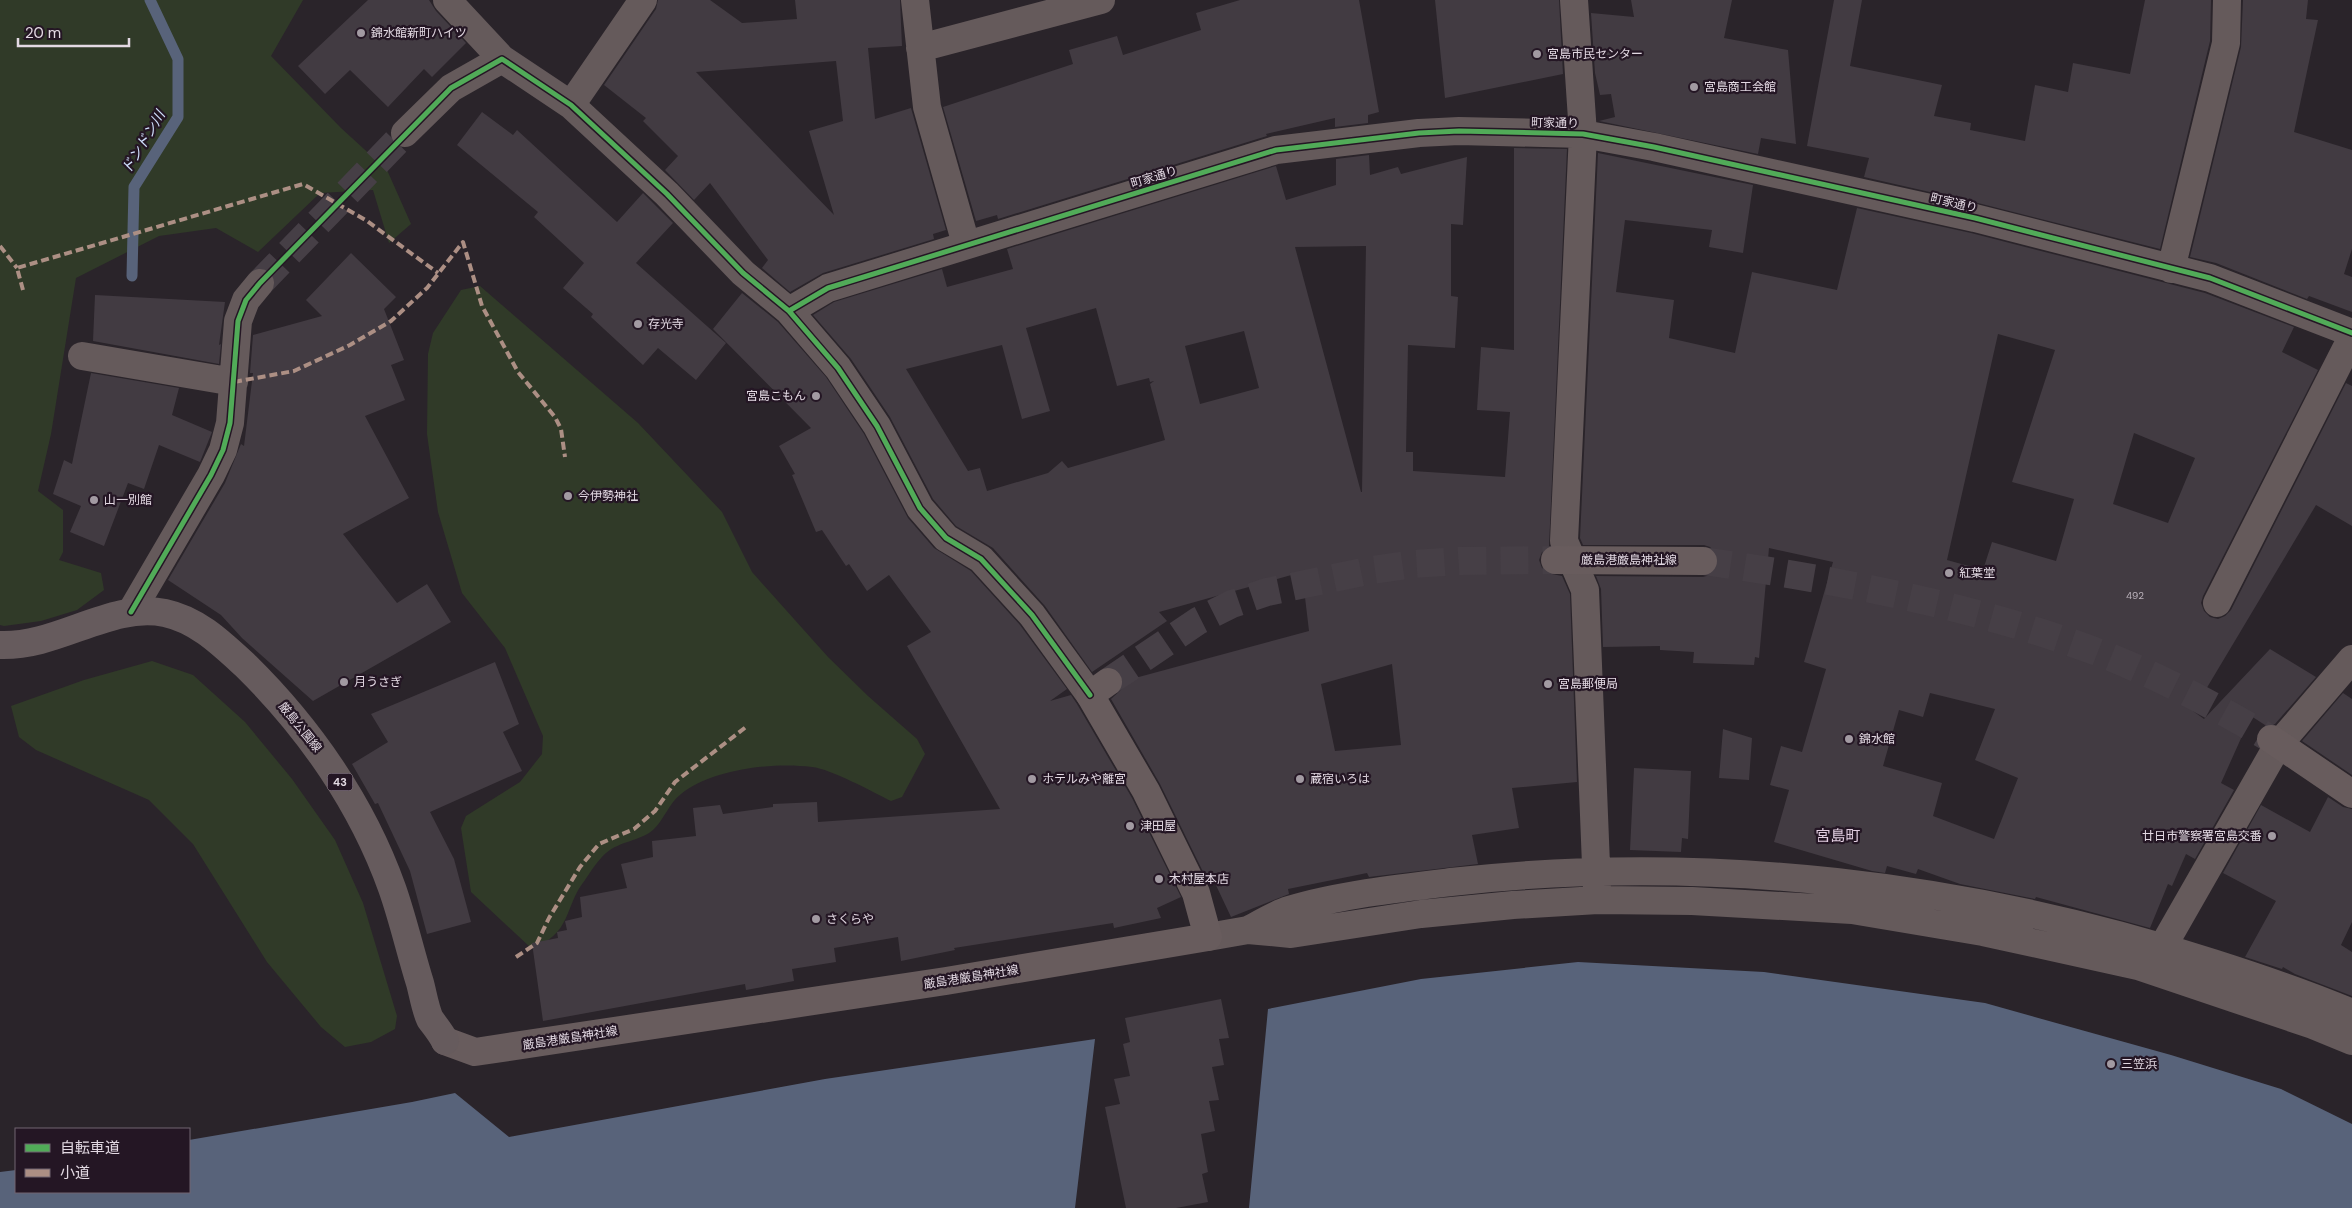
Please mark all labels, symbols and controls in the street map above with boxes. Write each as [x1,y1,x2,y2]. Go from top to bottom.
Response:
scale bar [18,15,129,47]
text: 20 m [25,23,61,43]
place label: 錦水館新町ハイツ [371,25,467,41]
marker: 錦水館新町ハイツ [355,27,367,39]
place label: 宮島市民センター [1547,46,1643,62]
marker: 宮島市民センター [1531,48,1543,60]
place label: 宮島商工会館 [1704,79,1776,95]
marker: 宮島商工会館 [1688,81,1700,93]
water label: ドンドン川 [117,106,170,177]
street label: 町家通り [1531,115,1579,131]
street label: 町家通り [1129,162,1179,192]
street label: 町家通り [1929,190,1979,216]
place label: 存光寺 [648,316,684,332]
marker: 存光寺 [632,318,644,330]
place label: 宮島こもん [746,388,806,404]
marker: 宮島こもん [810,390,822,402]
place label: 今伊勢神社 [578,488,638,504]
marker: 今伊勢神社 [562,490,574,502]
place label: 山一別館 [104,492,152,508]
marker: 山一別館 [88,494,100,506]
street label: 厳島港厳島神社線 [1581,552,1677,568]
place label: 紅葉堂 [1959,565,1995,581]
marker: 紅葉堂 [1943,567,1955,579]
house number: 492 [2126,589,2144,602]
place label: 月うさぎ [354,674,402,690]
marker: 月うさぎ [338,676,350,688]
place label: 宮島郵便局 [1558,676,1618,692]
marker: 宮島郵便局 [1542,678,1554,690]
street label: 厳島公園線 [275,699,325,755]
place label: 錦水館 [1859,731,1895,747]
marker: 錦水館 [1843,733,1855,745]
place label: ホテルみや離宮 [1042,771,1126,787]
place label: 蔵宿いろは [1310,771,1370,787]
marker: ホテルみや離宮 [1026,773,1038,785]
marker: 蔵宿いろは [1294,773,1306,785]
road number: 43 [328,774,352,790]
place label: 津田屋 [1140,818,1176,834]
marker: 津田屋 [1124,820,1136,832]
district label: 宮島町 [1815,826,1861,846]
place label: 廿日市警察署宮島交番 [2142,828,2262,844]
marker: 廿日市警察署宮島交番 [2266,830,2278,842]
place label: 木村屋本店 [1169,871,1229,887]
marker: 木村屋本店 [1153,873,1165,885]
place label: さくらや [826,911,874,927]
marker: さくらや [810,913,822,925]
street label: 厳島港厳島神社線 [922,962,1020,992]
street label: 厳島港厳島神社線 [521,1023,619,1053]
place label: 三笠浜 [2121,1056,2157,1072]
marker: 三笠浜 [2105,1058,2117,1070]
legend [15,1128,190,1193]
text: 自転車道 [60,1138,120,1158]
text: 小道 [60,1163,90,1183]

